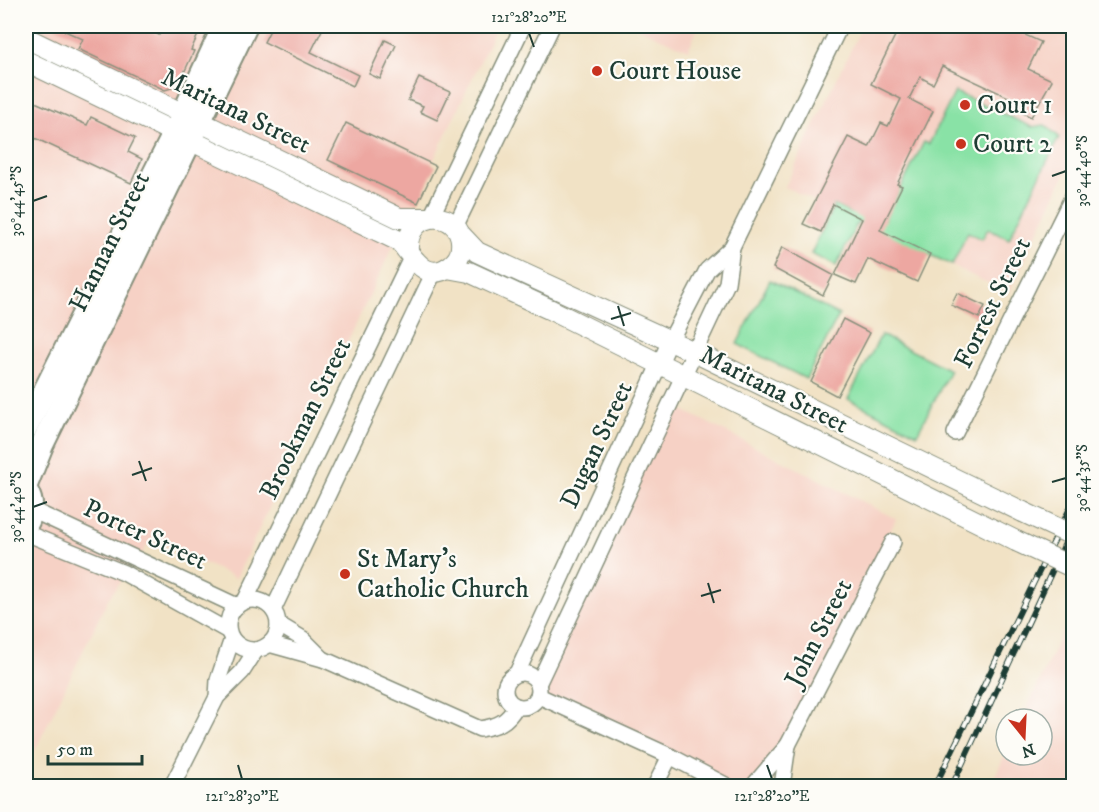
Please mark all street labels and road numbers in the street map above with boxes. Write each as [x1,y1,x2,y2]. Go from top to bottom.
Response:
street label: Maritana Street [156,61,316,161]
street label: Hannan Street [62,167,158,317]
street label: Forrest Street [947,232,1039,374]
street label: Brookman Street [253,333,359,505]
street label: Maritana Street [694,338,854,442]
street label: Dugan Street [553,376,641,514]
street label: Porter Street [78,492,212,578]
street label: John Street [777,574,860,694]

